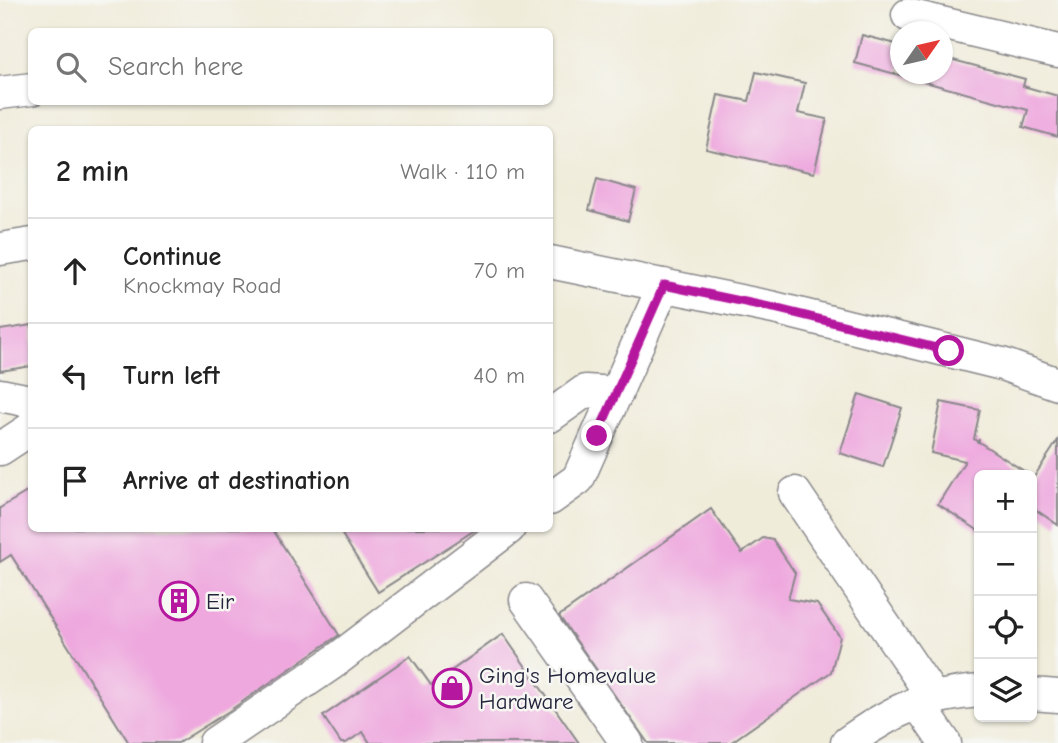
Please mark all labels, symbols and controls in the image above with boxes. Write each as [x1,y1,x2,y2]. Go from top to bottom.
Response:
north arrow [890,21,953,84]
search box [28,28,553,105]
icon: search [52,48,90,86]
text: Search here [108,52,243,82]
text: 2 min [56,154,129,189]
text: Walk · 110 m [400,158,525,185]
text: Continue [123,242,221,272]
icon: ahead [56,252,94,290]
text: 70 m [473,257,525,284]
text: Knockmay Road [123,272,282,299]
route start [933,335,964,366]
icon: left [56,357,94,395]
text: Turn left [123,361,220,391]
text: 40 m [473,362,525,389]
route end [581,420,612,451]
icon: arrive [56,462,94,500]
text: Arrive at destination [123,466,350,496]
map controls [974,470,1037,722]
button: + [974,470,1037,533]
button: − [974,533,1037,596]
building icon: Eir [158,580,200,622]
place label: Eir [206,588,235,615]
button: locate [974,596,1037,659]
button: layers [974,659,1037,722]
place label: Ging's Homevalue Hardware [479,662,656,715]
shop icon: Ging's Homevalue Hardware [431,667,473,709]

